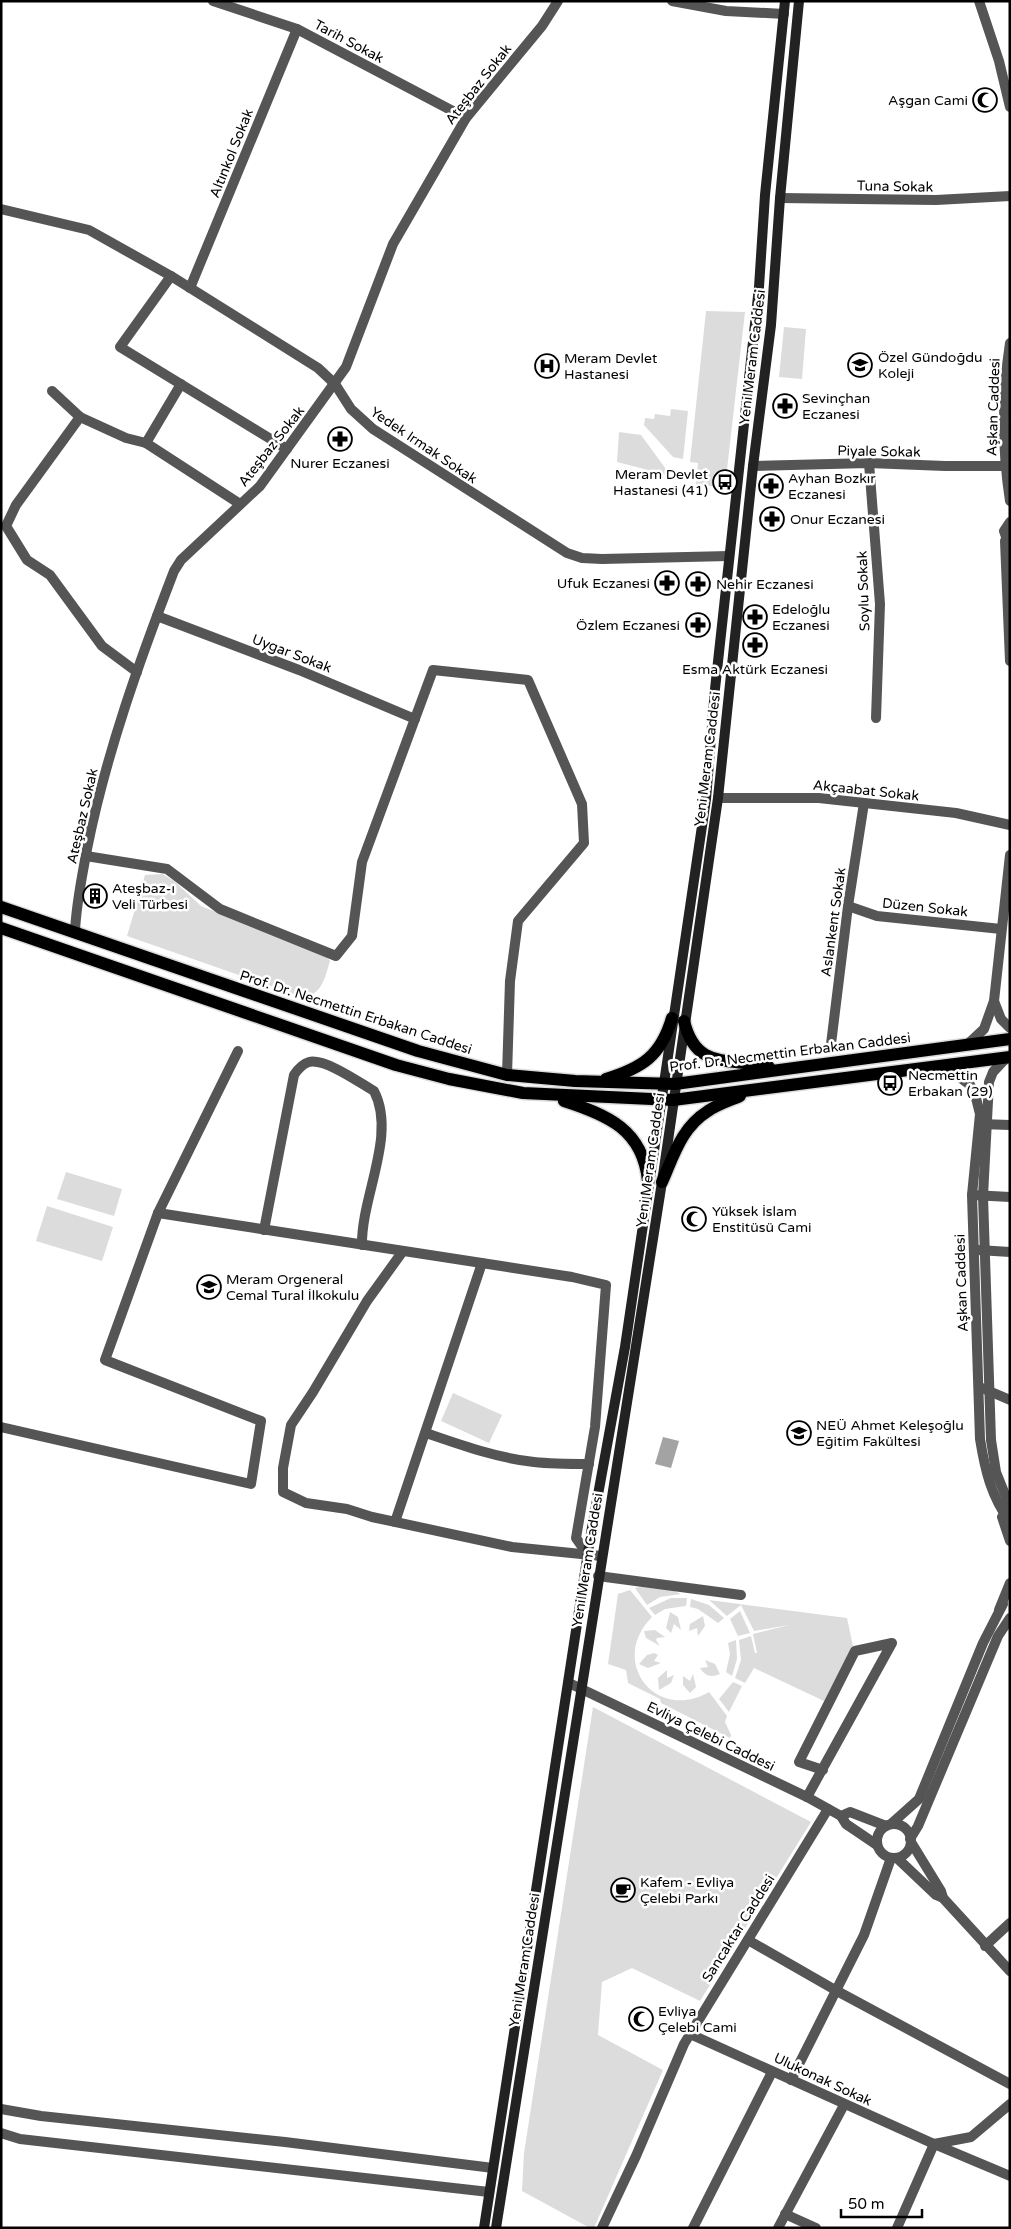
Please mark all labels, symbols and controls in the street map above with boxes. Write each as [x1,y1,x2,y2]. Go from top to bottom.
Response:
street label: Tarih Sokak [311,16,387,67]
street label: Ateşbaz Sokak [442,40,515,128]
mosque icon: Aşgan Cami [972,87,998,113]
place label: Aşgan Cami [888,92,968,109]
street label: Altınkol Sokak [206,106,257,200]
street label: Tuna Sokak [857,177,934,196]
street label: Yeni Meram Caddesi [736,289,769,426]
place label: Özel Gündoğdu Koleji [878,349,983,382]
place label: Meram Devlet Hastanesi [564,350,658,383]
school or university icon: Özel Gündoğdu Koleji [847,352,873,378]
hospital icon: Meram Devlet Hastanesi [534,353,560,379]
street label: Aşkan Caddesi [983,358,1004,456]
place label: Sevinçhan Eczanesi [802,390,870,423]
pharmacy icon: Sevinçhan Eczanesi [772,393,798,419]
street label: Ateşbaz Sokak [235,402,308,490]
street label: Yedek Irmak Sokak [367,403,481,488]
pharmacy icon: Nurer Eczanesi [327,426,353,452]
street label: Piyale Sokak [837,442,921,461]
place label: Nurer Eczanesi [290,455,390,472]
place label: Meram Devlet Hastanesi (41) [613,466,709,499]
bus stop icon: Meram Devlet Hastanesi (41) [712,469,738,495]
place label: Ayhan Bozkır Eczanesi [788,470,876,503]
pharmacy icon: Ayhan Bozkır Eczanesi [758,473,784,499]
pharmacy icon: Onur Eczanesi [759,506,785,532]
place label: Onur Eczanesi [790,511,885,528]
street label: Soylu Sokak [854,550,873,631]
pharmacy icon: Ufuk Eczanesi [654,570,680,596]
pharmacy icon: Nehir Eczanesi [685,571,711,597]
place label: Ufuk Eczanesi [557,575,650,592]
place label: Nehir Eczanesi [716,576,814,593]
place label: Edeloğlu Eczanesi [772,601,830,634]
pharmacy icon: Edeloğlu Eczanesi [742,604,768,630]
pharmacy icon: Özlem Eczanesi [685,612,711,638]
place label: Özlem Eczanesi [576,617,680,634]
street label: Uygar Sokak [250,631,334,677]
pharmacy icon: Esma Aktürk Eczanesi [742,632,768,658]
place label: Esma Aktürk Eczanesi [682,661,828,678]
street label: Yeni Meram Caddesi [691,691,724,828]
street label: Ateşbaz Sokak [63,766,102,866]
street label: Akçaabat Sokak [812,776,920,805]
street label: Aslankent Sokak [817,866,850,978]
place label: Ateşbaz-ı Veli Türbesi [112,880,188,913]
building icon: Ateşbaz-ı Veli Türbesi [82,883,108,909]
street label: Düzen Sokak [881,895,969,920]
street label: Prof. Dr. Necmettin Erbakan Caddesi [238,967,474,1058]
street label: Prof. Dr. Necmettin Erbakan Caddesi [668,1029,912,1076]
place label: Necmettin Erbakan (29) [908,1067,993,1100]
bus stop icon: Necmettin Erbakan (29) [877,1070,903,1096]
street label: Yeni Meram Caddesi [633,1092,668,1229]
place label: Yüksek İslam Enstitüsü Cami [712,1203,812,1236]
mosque icon: Yüksek İslam Enstitüsü Cami [681,1206,707,1232]
street label: Aşkan Caddesi [951,1234,972,1332]
place label: Meram Orgeneral Cemal Tural İlkokulu [226,1271,359,1304]
school or university icon: Meram Orgeneral Cemal Tural İlkokulu [196,1274,222,1300]
place label: NEÜ Ahmet Keleşoğlu Eğitim Fakültesi [816,1417,964,1450]
school or university icon: NEÜ Ahmet Keleşoğlu Eğitim Fakültesi [786,1420,812,1446]
street label: Yeni Meram Caddesi [568,1492,607,1628]
street label: Evliya Çelebi Caddesi [644,1698,778,1775]
street label: Sancaktar Caddesi [698,1871,778,1985]
place label: Kafem - Evliya Çelebi Parkı [640,1874,734,1907]
cafe icon: Kafem - Evliya Çelebi Parkı [610,1877,636,1903]
street label: Yeni Meram Caddesi [505,1892,544,2028]
place label: Evliya Çelebi Cami [658,2003,737,2036]
mosque icon: Evliya Çelebi Cami [628,2006,654,2032]
street label: Ulukonak Sokak [771,2049,875,2110]
scale bar [841,2186,922,2218]
text: 50 m [848,2195,885,2213]

